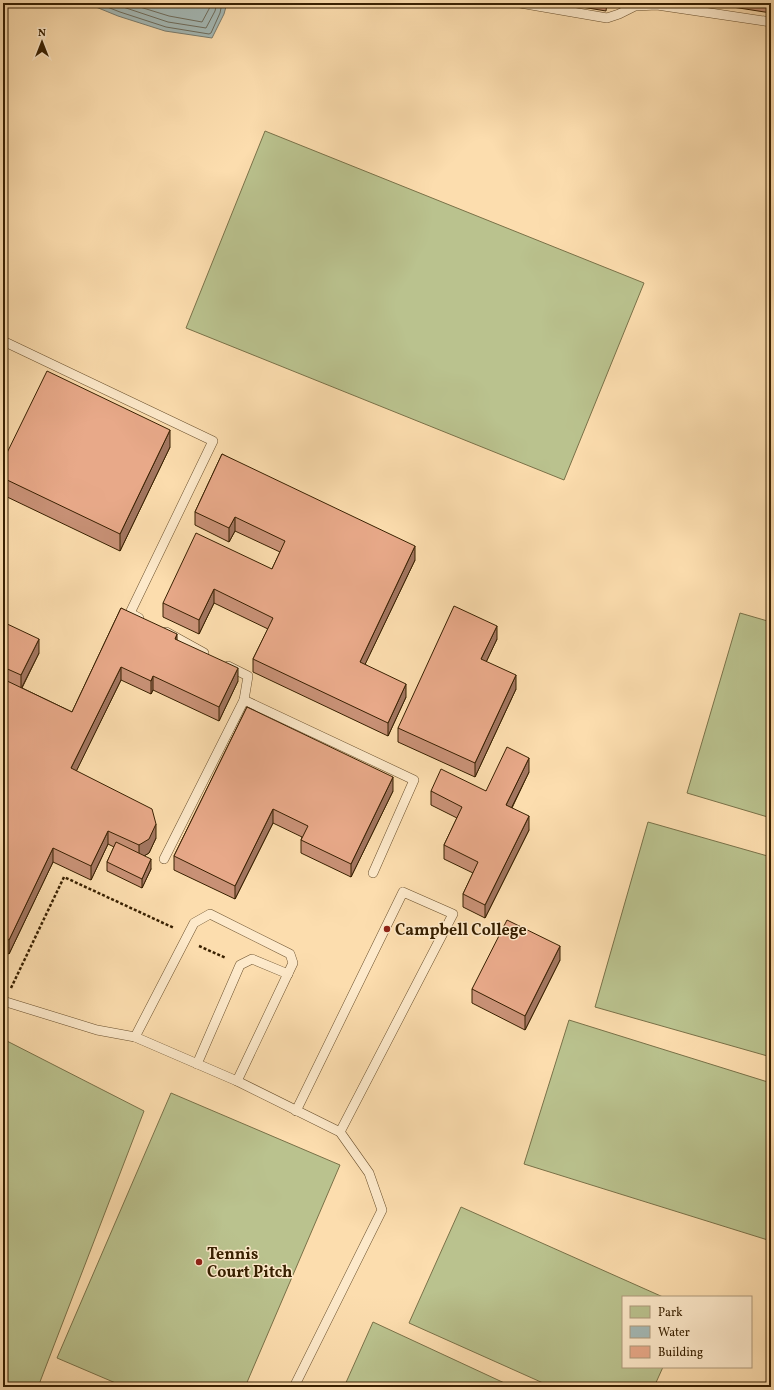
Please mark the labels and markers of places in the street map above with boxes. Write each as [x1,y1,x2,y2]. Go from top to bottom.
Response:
place label: Campbell College [395,920,527,942]
marker: Campbell College [382,924,392,934]
place label: Tennis Court Pitch [207,1244,293,1284]
marker: Tennis Court Pitch [194,1257,204,1267]

